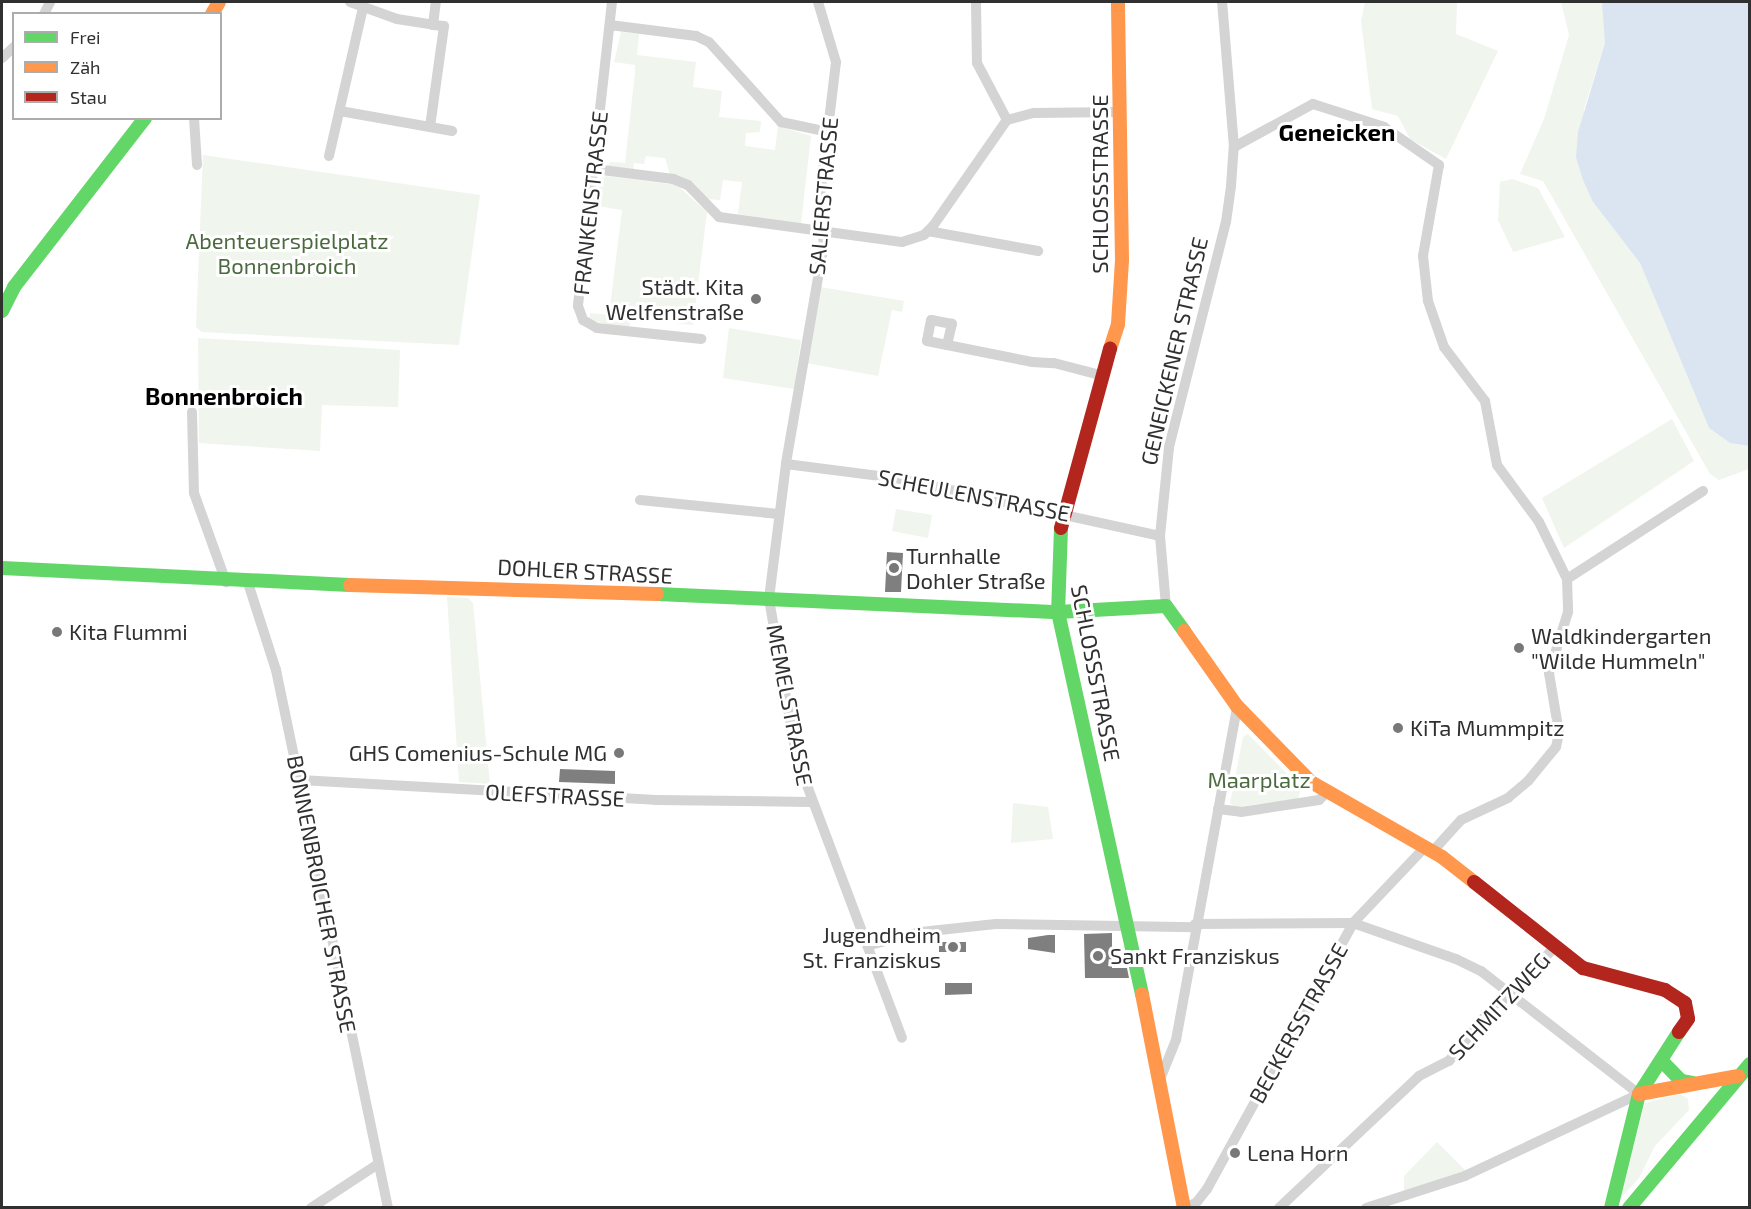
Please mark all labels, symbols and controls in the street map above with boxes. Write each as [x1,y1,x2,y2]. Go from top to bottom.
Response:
legend [12,12,222,120]
text: Frei [70,26,101,48]
text: Zäh [70,56,101,78]
text: Stau [70,86,107,108]
street label: SCHLOSSSTRASSE [1087,94,1113,274]
street label: FRANKENSTRASSE [567,110,613,296]
street label: SALIERSTRASSE [803,116,843,276]
district label: Geneicken [1279,118,1395,146]
park label: Abenteuerspielplatz Bonnenbroich [186,227,388,278]
street label: GENEICKENER STRASSE [1135,234,1213,468]
place label: Städt. Kita Welfenstraße [605,273,744,324]
marker: Städt. Kita Welfenstraße [749,292,763,306]
district label: Bonnenbroich [145,382,303,410]
street label: SCHEULENSTRASSE [876,463,1072,527]
place label: Turnhalle Dohler Straße [906,542,1046,594]
street label: DOHLER STRASSE [497,553,673,589]
marker: Turnhalle Dohler Straße [887,561,901,575]
street label: SCHLOSSSTRASSE [1066,582,1126,764]
place label: Kita Flummi [69,619,188,645]
street label: MEMELSTRASSE [761,622,819,788]
place label: Waldkindergarten "Wilde Hummeln" [1531,622,1711,674]
marker: Kita Flummi [50,625,64,639]
marker: Waldkindergarten "Wilde Hummeln" [1512,641,1526,655]
place label: KiTa Mummpitz [1410,715,1564,741]
marker: KiTa Mummpitz [1391,721,1405,735]
place label: GHS Comenius-Schule MG [349,740,607,766]
marker: GHS Comenius-Schule MG [612,746,626,760]
street label: BONNENBROICHER STRASSE [282,753,362,1035]
park label: Maarplatz [1207,767,1311,793]
street label: OLEFSTRASSE [485,778,625,812]
place label: Jugendheim St. Franziskus [803,921,941,972]
street label: BECKERSSTRASSE [1243,938,1353,1108]
marker: Jugendheim St. Franziskus [946,940,960,954]
place label: Sankt Franziskus [1110,943,1280,969]
street label: SCHMITZWEG [1443,947,1555,1065]
marker: Sankt Franziskus [1091,949,1105,963]
place label: Lena Horn [1247,1140,1349,1166]
marker: Lena Horn [1228,1146,1242,1160]

